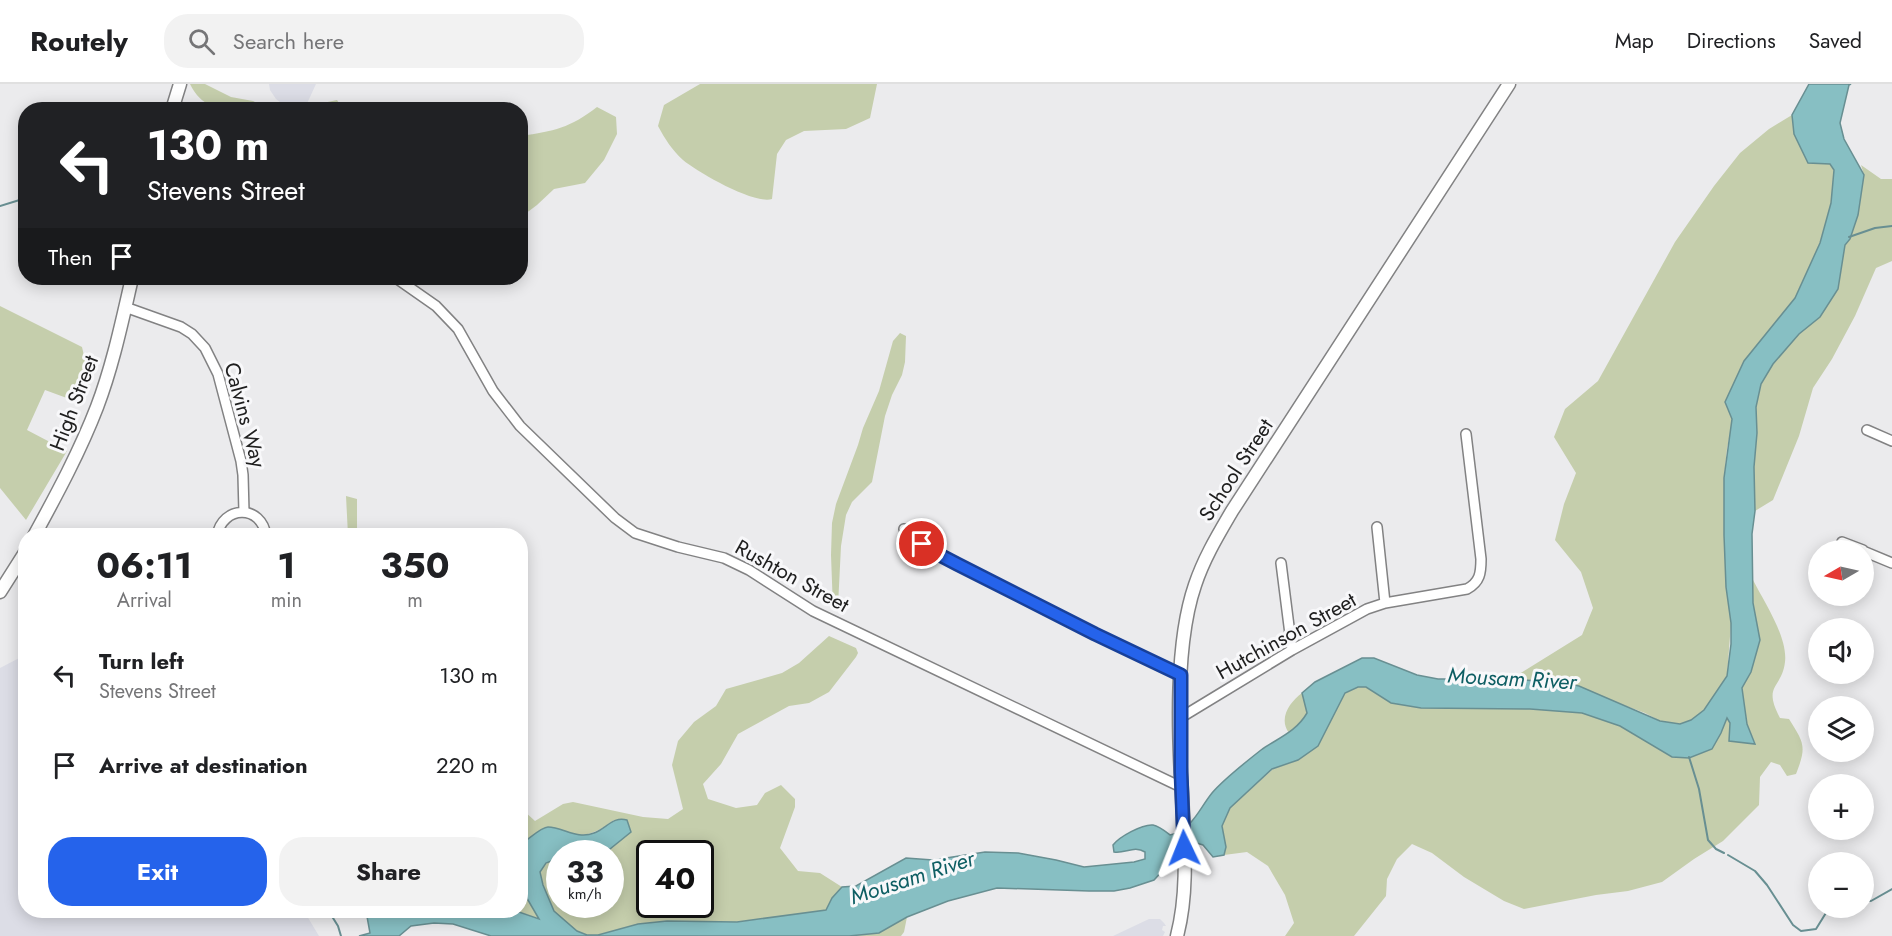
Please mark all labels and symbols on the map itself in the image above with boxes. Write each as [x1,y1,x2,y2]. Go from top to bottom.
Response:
street label: High Street [42,351,106,455]
street label: Calvins Way [217,359,274,472]
street label: School Street [1192,413,1280,527]
pin [896,518,947,569]
street label: Rushton Street [730,532,854,620]
north arrow [1808,540,1874,606]
street label: Hutchinson Street [1211,585,1361,687]
water label: Mousam River [1447,659,1579,697]
position arrow [1152,816,1216,880]
speed limit sign: 40 [636,840,714,918]
water label: Mousam River [846,841,980,912]

